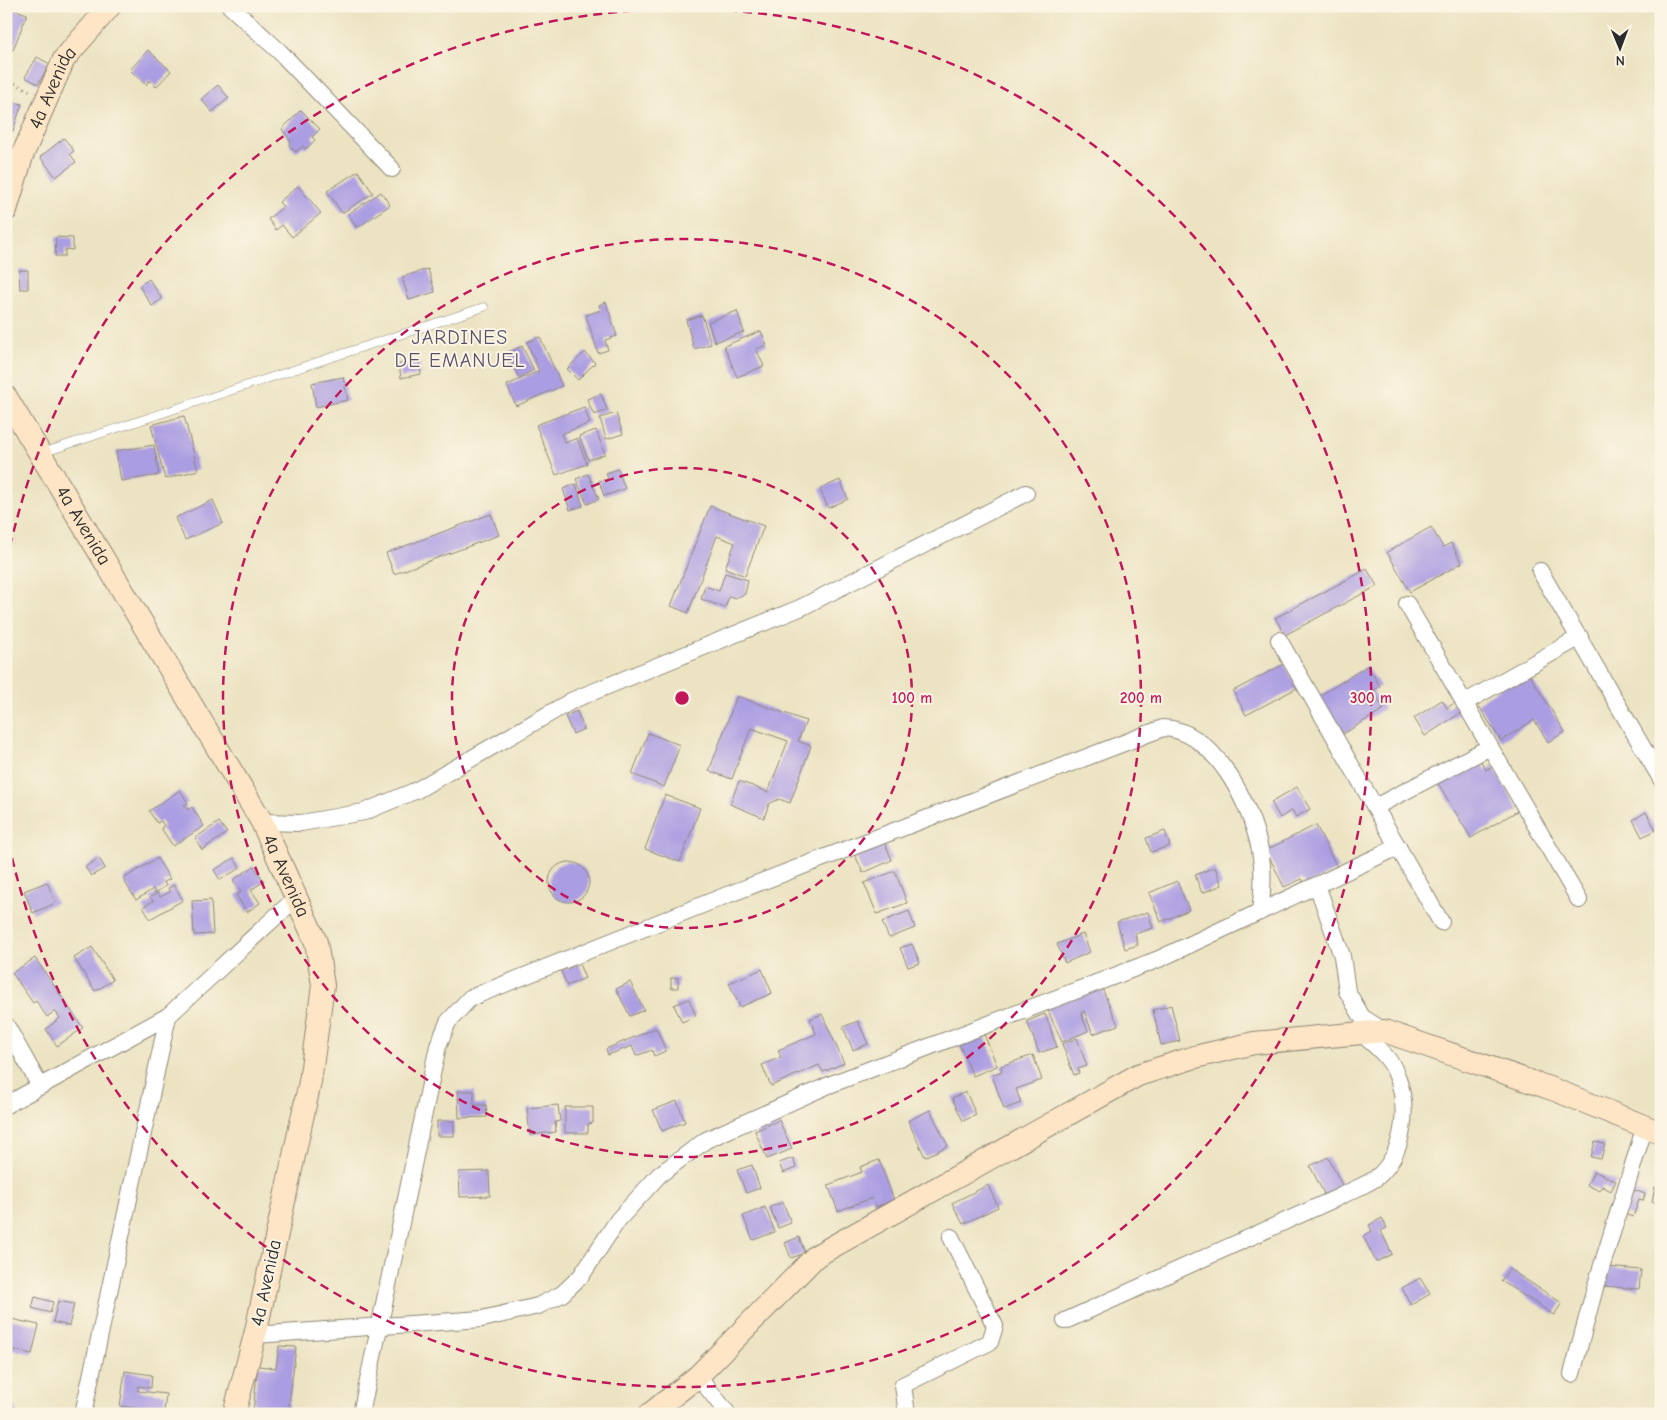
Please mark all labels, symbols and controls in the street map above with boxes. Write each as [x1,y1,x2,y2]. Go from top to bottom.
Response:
north arrow [1594,22,1644,72]
street label: 4a Avenida [24,42,81,132]
text: N [1616,52,1625,69]
district label: JARDINES DE EMANUEL [395,326,525,372]
street label: 4a Avenida [51,482,116,569]
centre of rings [673,689,691,707]
text: 100 m [892,689,932,707]
text: 200 m [1120,689,1162,707]
text: 300 m [1350,689,1392,707]
street label: 4a Avenida [258,831,314,920]
street label: 4a Avenida [246,1238,286,1328]

